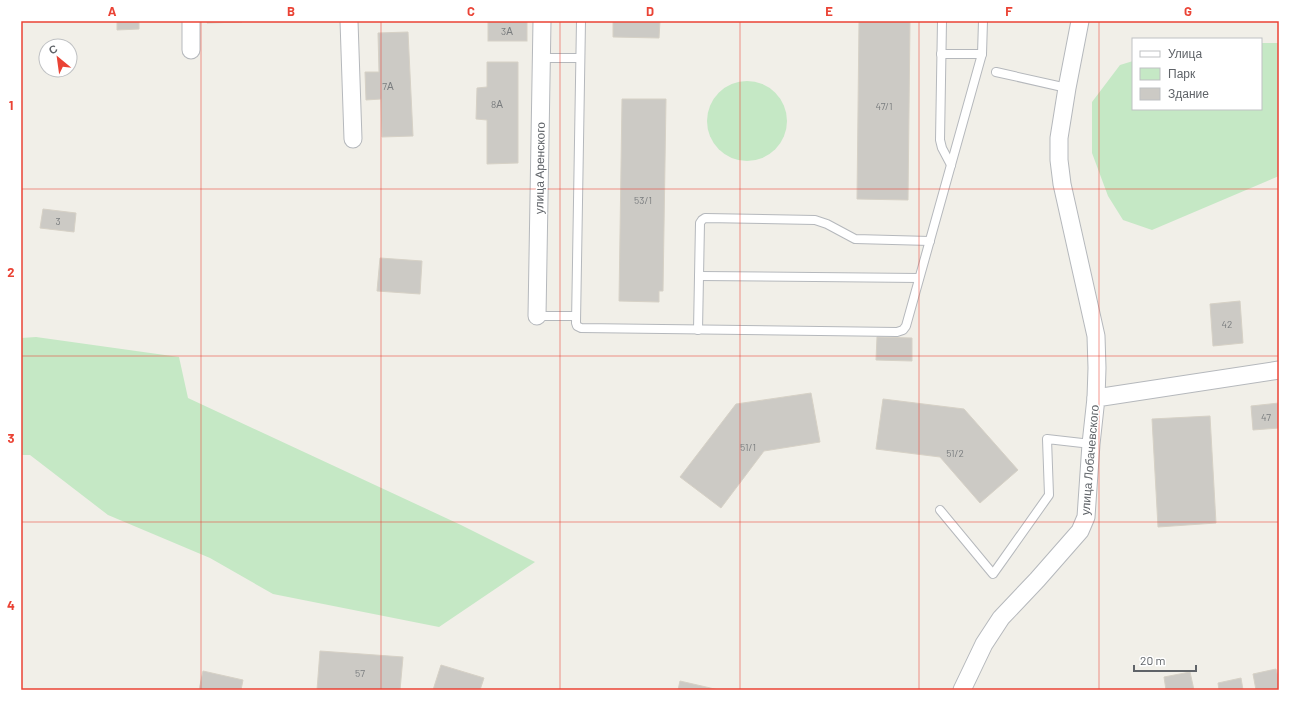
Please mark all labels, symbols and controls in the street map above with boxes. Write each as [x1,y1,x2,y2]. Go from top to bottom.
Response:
text: A [108,3,117,19]
text: B [287,3,295,19]
text: C [467,3,475,19]
text: D [646,3,654,19]
text: E [825,3,833,19]
text: F [1005,3,1013,19]
text: G [1184,3,1192,19]
house number: 3А [501,25,513,37]
north arrow [38,38,78,78]
legend [1132,38,1262,110]
text: С [46,41,60,56]
text: Улица [1168,46,1202,61]
text: Парк [1168,66,1196,81]
house number: 7А [382,80,394,92]
text: Здание [1168,86,1209,101]
text: 1 [9,97,13,113]
house number: 8А [491,98,503,110]
house number: 47/1 [876,100,892,112]
street label: улица Аренского [531,121,548,214]
house number: 53/1 [634,194,652,206]
house number: 3 [55,215,61,227]
text: 2 [7,264,15,280]
house number: 42 [1222,318,1232,330]
street label: улица Лобачевского [1077,404,1102,516]
house number: 47 [1261,411,1271,423]
text: 3 [7,430,15,446]
house number: 51/1 [740,441,756,453]
house number: 51/2 [946,447,964,459]
text: 4 [7,597,15,613]
scale bar [1134,647,1196,673]
text: 20 m [1140,653,1166,667]
house number: 57 [355,667,365,679]

